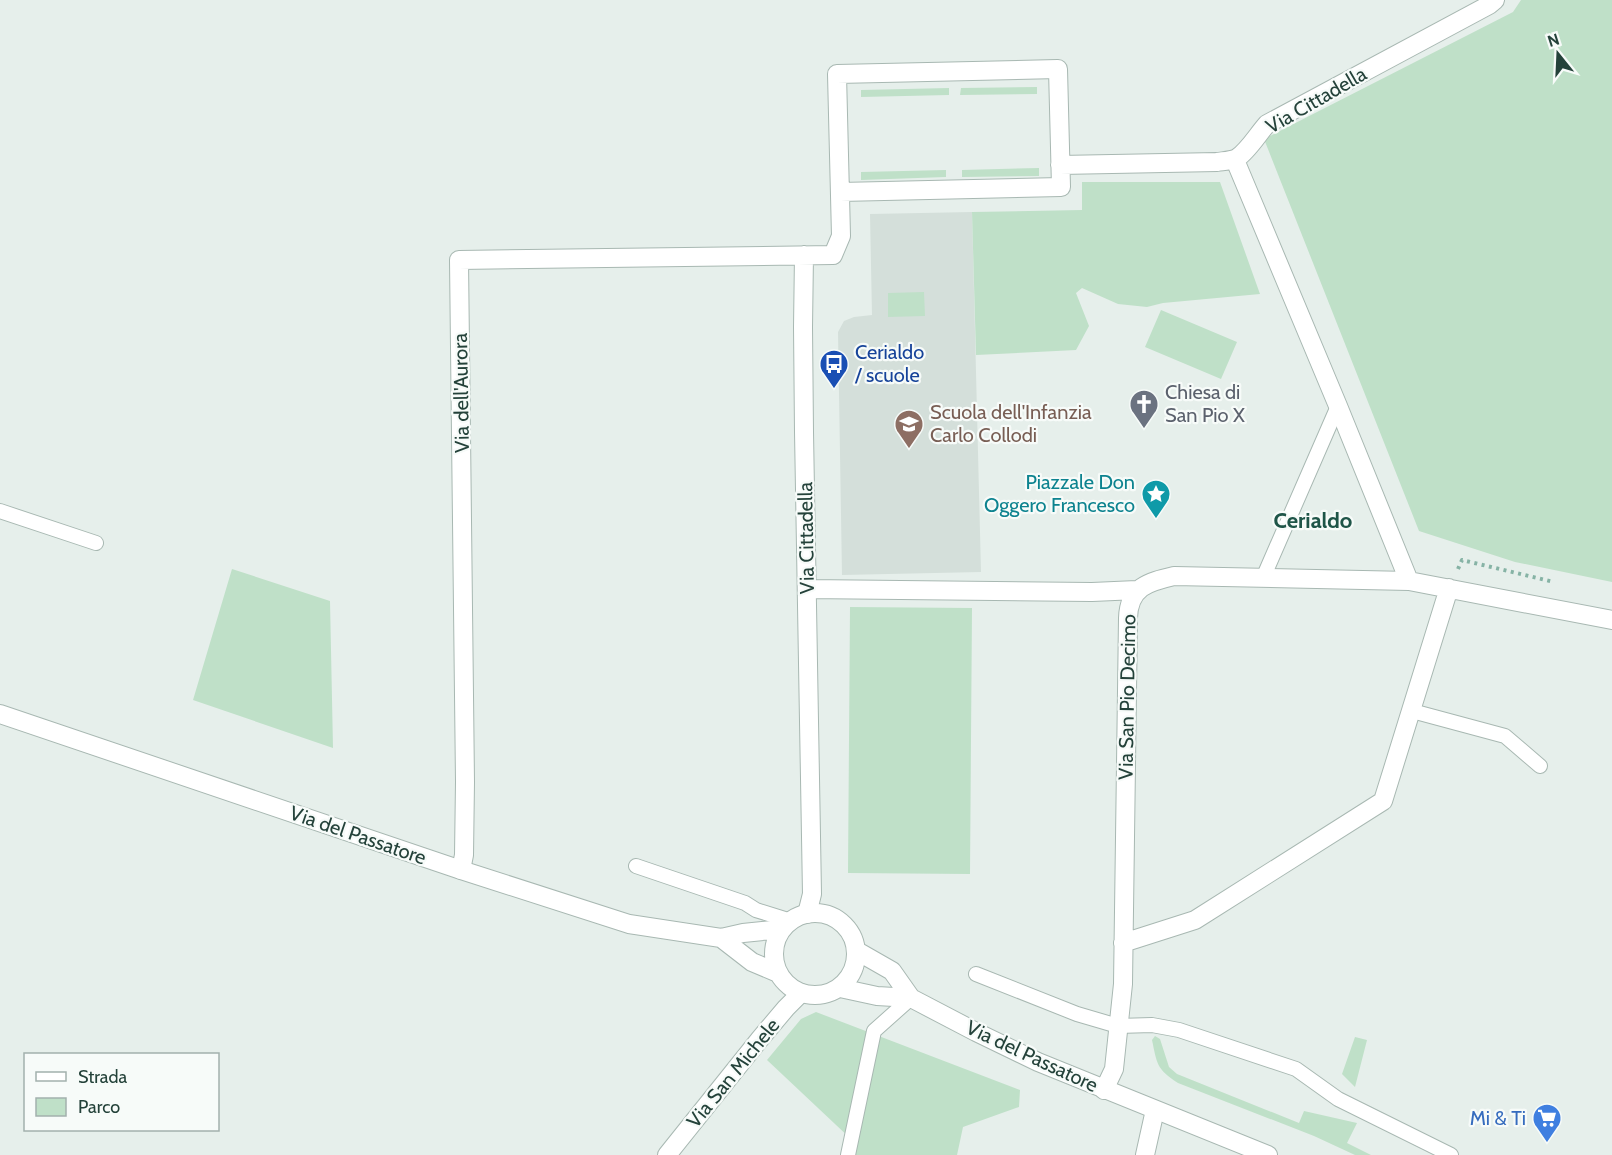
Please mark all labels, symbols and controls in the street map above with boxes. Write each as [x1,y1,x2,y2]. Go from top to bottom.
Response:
north arrow [1528,24,1588,84]
text: N [1545,29,1562,51]
street label: Via Cittadella [1261,61,1371,138]
street label: Via dell'Aurora [448,332,474,453]
place label: Cerialdo / scuole [854,340,924,387]
bus stop icon: Cerialdo / scuole [818,348,850,390]
place label: Chiesa di San Pio X [1165,380,1245,427]
church icon: Chiesa di San Pio X [1128,388,1160,430]
place label: Scuola dell'Infanzia Carlo Collodi [930,400,1092,447]
school or university icon: Scuola dell'Infanzia Carlo Collodi [893,408,925,450]
place label: Piazzale Don Oggero Francesco [984,470,1135,517]
place icon: Piazzale Don Oggero Francesco [1140,478,1172,520]
street label: Via Cittadella [793,481,819,594]
district label: Cerialdo [1274,507,1352,534]
street label: Via San Pio Decimo [1114,614,1140,780]
street label: Via del Passatore [287,800,429,870]
street label: Via San Michele [682,1014,784,1132]
street label: Via del Passatore [962,1015,1102,1097]
legend [24,1053,219,1131]
text: Strada [78,1066,128,1088]
text: Parco [78,1096,120,1118]
supermarket icon: Mi & Ti [1531,1102,1563,1144]
place label: Mi & Ti [1470,1106,1526,1130]

